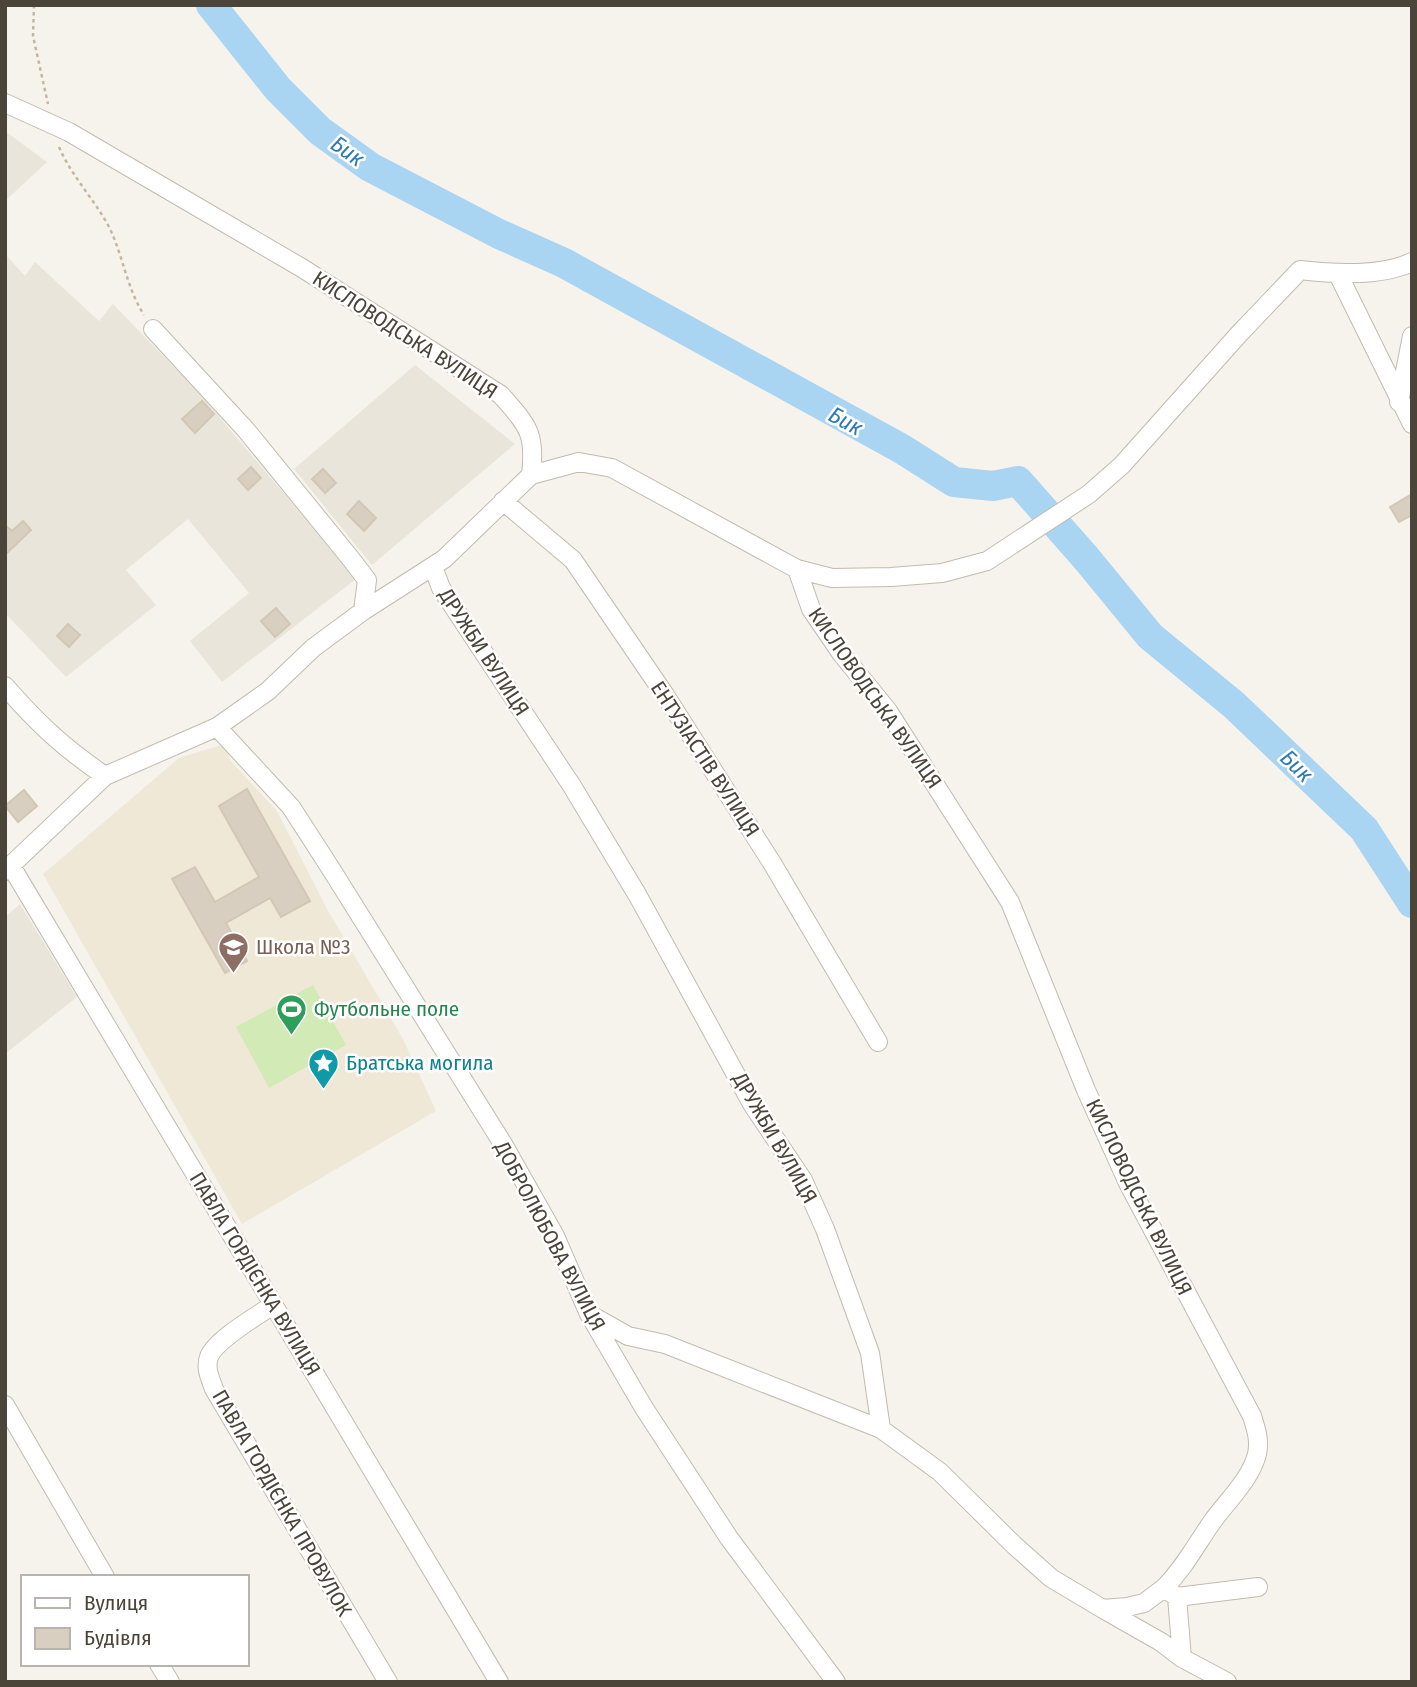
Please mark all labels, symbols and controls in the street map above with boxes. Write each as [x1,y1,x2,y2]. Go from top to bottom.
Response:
water label: Бик [326,129,370,173]
street label: КИСЛОВОДСЬКА ВУЛИЦЯ [308,266,502,404]
water label: Бик [824,400,868,442]
street label: ДРУЖБИ ВУЛИЦЯ [433,583,535,721]
street label: КИСЛОВОДСЬКА ВУЛИЦЯ [803,602,947,794]
street label: ЕНТУЗІАСТІВ ВУЛИЦЯ [645,676,765,842]
water label: Бик [1275,744,1319,788]
school or university icon: Школа №3 [216,930,250,974]
place label: Школа №3 [256,934,350,960]
sports icon: Футбольне поле [274,992,308,1036]
place label: Футбольне поле [314,996,459,1022]
place icon: Братська могила [306,1046,340,1090]
place label: Братська могила [346,1050,494,1076]
street label: ДРУЖБИ ВУЛИЦЯ [727,1067,823,1208]
street label: КИСЛОВОДСЬКА ВУЛИЦЯ [1080,1095,1198,1299]
street label: ДОБРОЛЮБОВА ВУЛИЦЯ [489,1136,611,1335]
street label: ПАВЛА ГОРДІЄНКА ВУЛИЦЯ [184,1168,326,1380]
street label: ПАВЛА ГОРДІЄНКА ПРОВУЛОК [206,1385,358,1622]
legend [21,1575,248,1666]
text: Вулиця [84,1590,148,1616]
text: Будівля [84,1625,152,1651]

